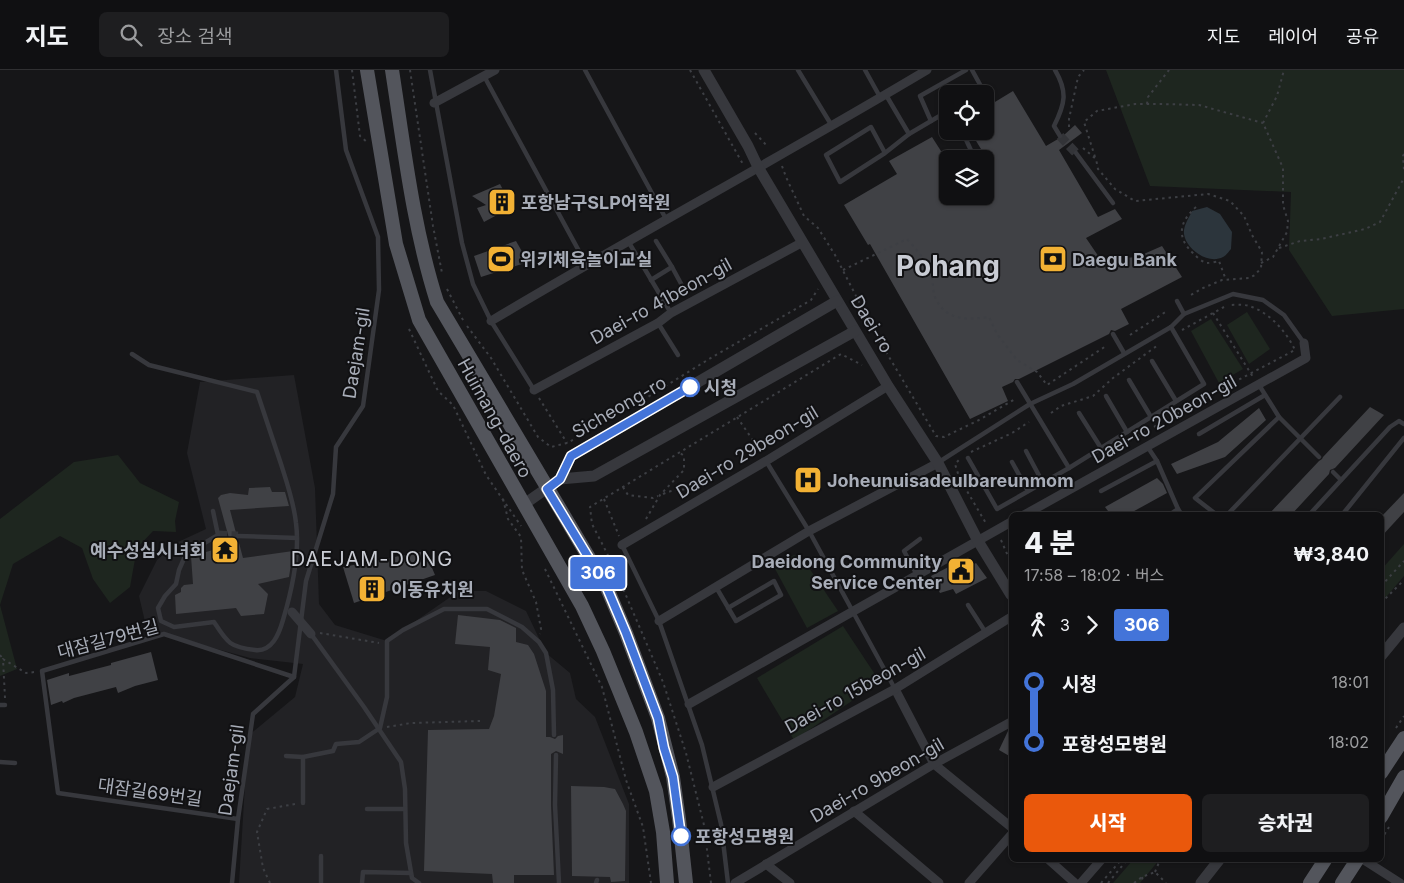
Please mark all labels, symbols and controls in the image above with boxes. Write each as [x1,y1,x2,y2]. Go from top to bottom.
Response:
search box [99,12,449,57]
icon: search [117,21,145,49]
text: 지도 [25,22,69,51]
text: 장소 검색 [157,25,232,48]
text: 지도 [1207,26,1240,47]
text: 레이어 [1268,26,1318,47]
text: 공유 [1346,26,1379,47]
map controls [939,85,994,205]
button: locate [939,85,994,140]
button: layers [939,150,994,205]
building icon: 포항남구SLP어학원 [487,187,517,217]
place label: 포항남구SLP어학원 [521,192,671,213]
sports icon: 위키체육놀이교실 [486,244,516,274]
bank icon: Daegu Bank [1038,244,1068,274]
place label: 위키체육놀이교실 [520,249,652,270]
district label: Pohang [896,249,1000,283]
place label: Daegu Bank [1072,249,1178,270]
street label: Daei-ro 41beon-gil [587,253,735,349]
street label: Daei-ro [847,291,897,357]
street label: Daejam-gil [338,306,374,400]
street label: Huimang-daero [454,355,536,481]
street label: Daei-ro 20beon-gil [1088,371,1240,467]
street label: Sicheong-ro [568,372,670,442]
marker: 시청 [680,377,700,397]
place label: 시청 [704,377,737,398]
street label: Daei-ro 29beon-gil [672,401,822,503]
hospital icon: Joheunuisadeulbareunmom [793,465,823,495]
place label: Joheunuisadeulbareunmom [827,470,1074,491]
text: 4 분 [1024,526,1075,560]
temple icon: 예수성심시녀회 [210,535,240,565]
place label: 예수성심시녀회 [90,540,206,561]
text: ₩3,840 [1294,543,1369,566]
district label: DAEJAM-DONG [291,547,453,571]
place label: Daeidong Community Service Center [751,551,942,593]
public building icon: Daeidong Community Service Center [946,556,976,586]
line badge: 306 [569,557,627,589]
text: 306 [580,562,616,583]
text: 17:58 – 18:02 · 버스 [1024,565,1164,585]
building icon: 이동유치원 [357,574,387,604]
place label: 이동유치원 [391,579,474,600]
icon: walk [1024,611,1052,639]
icon: forward [1078,611,1106,639]
text: 306 [1124,614,1159,635]
street label: 대잠길79번길 [55,615,161,663]
text: 3 [1060,615,1070,635]
street label: Daei-ro 15beon-gil [781,643,929,737]
text: 18:01 [1331,672,1369,692]
text: 시청 [1062,673,1097,696]
street label: Daejam-gil [214,723,248,817]
text: 18:02 [1328,732,1369,752]
street label: Daei-ro 9beon-gil [806,733,948,827]
text: 포항성모병원 [1062,733,1167,756]
street label: 대잠길69번길 [96,774,204,810]
button: 시작 [1024,794,1192,852]
button: 승차권 [1202,794,1369,852]
marker: 포항성모병원 [671,826,691,846]
place label: 포항성모병원 [695,826,794,847]

